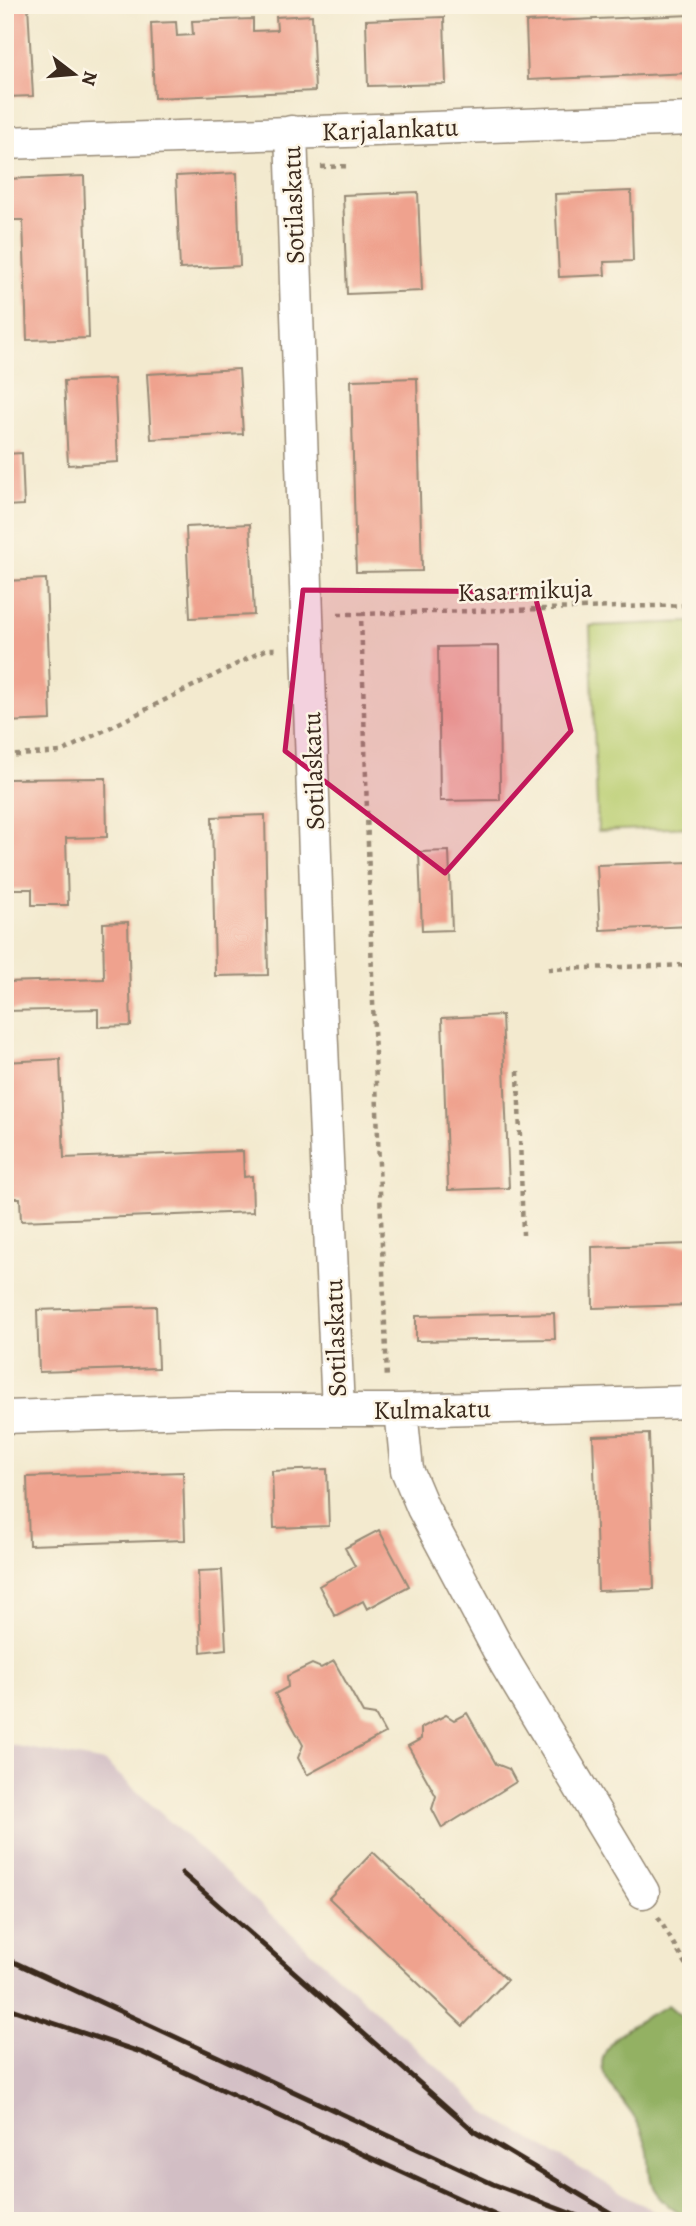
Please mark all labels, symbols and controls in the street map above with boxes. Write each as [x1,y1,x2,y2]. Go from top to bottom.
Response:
north arrow [38,38,108,108]
text: N [75,68,104,89]
street label: Karjalankatu [321,110,460,149]
street label: Sotilaskatu [274,144,313,265]
street label: Kasarmikuja [457,571,593,610]
street label: Sotilaskatu [294,710,333,831]
street label: Sotilaskatu [316,1277,355,1398]
street label: Kulmakatu [373,1391,492,1428]

